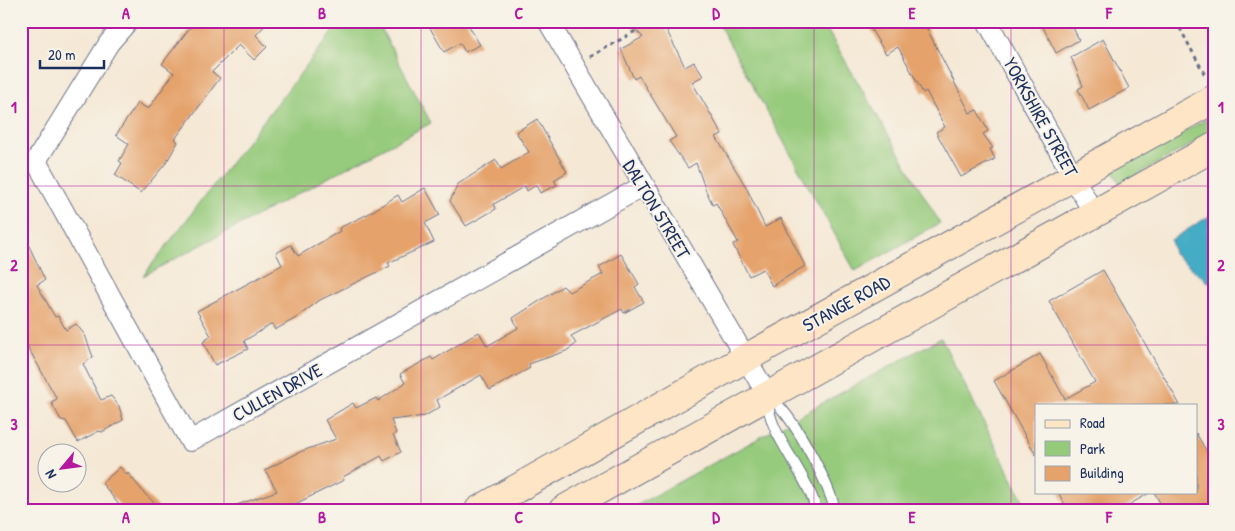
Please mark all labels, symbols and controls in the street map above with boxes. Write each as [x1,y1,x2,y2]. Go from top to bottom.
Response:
text: A [122,2,130,24]
text: B [318,2,326,24]
text: C [515,2,524,24]
text: D [712,2,720,24]
text: E [908,2,916,24]
text: F [1105,2,1113,24]
scale bar [40,38,104,70]
text: 20 m [48,44,75,65]
street label: YORKSHIRE STREET [997,53,1085,182]
text: 1 [11,96,17,118]
text: 1 [1218,96,1224,118]
street label: DALTON STREET [617,155,697,264]
text: 2 [10,254,18,276]
text: 2 [1217,254,1225,276]
street label: STANGE ROAD [798,268,894,338]
street label: CULLEN DRIVE [227,356,327,427]
legend [1035,404,1198,494]
text: Road [1080,412,1105,433]
text: 3 [10,413,18,435]
text: 3 [1217,413,1225,435]
text: Park [1080,438,1105,459]
north arrow [38,444,88,494]
text: Building [1080,462,1124,483]
text: N [40,466,60,482]
text: A [122,506,130,528]
text: B [318,506,326,528]
text: C [515,506,524,528]
text: D [712,506,720,528]
text: E [908,506,916,528]
text: F [1105,506,1113,528]

